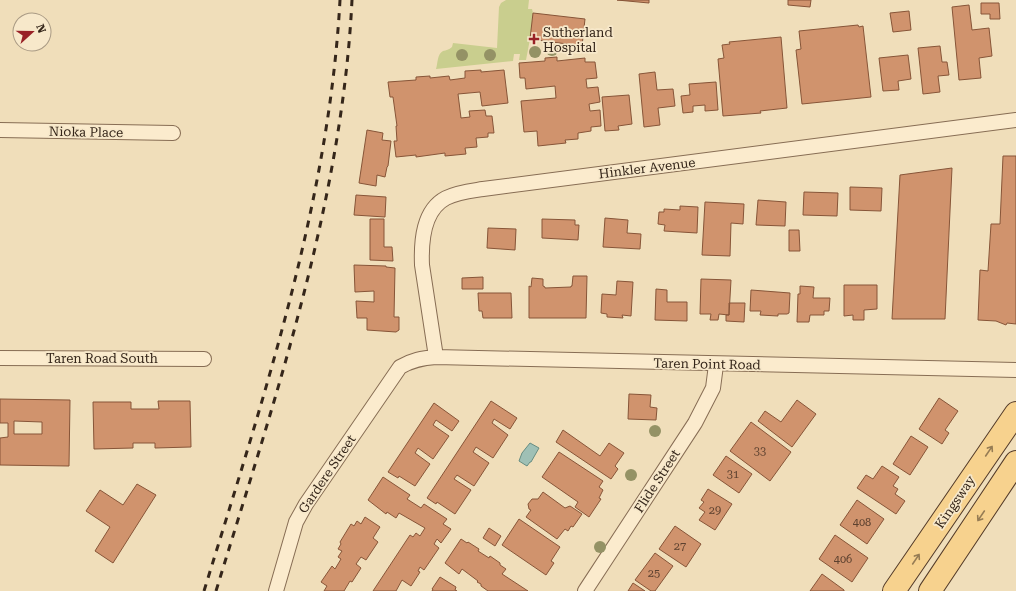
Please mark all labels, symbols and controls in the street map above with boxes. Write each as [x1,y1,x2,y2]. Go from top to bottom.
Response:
north arrow [12,12,52,52]
text: N [33,22,49,35]
place label: Sutherland Hospital [543,25,613,55]
marker: Sutherland Hospital [528,33,540,45]
street label: Nioka Place [49,124,123,140]
street label: Hinkler Avenue [598,155,696,181]
street label: Taren Road South [46,351,158,366]
street label: Taren Point Road [653,356,762,372]
street label: Gardere Street [295,432,359,516]
house number: 33 [754,445,766,458]
one-way arrow [985,446,994,457]
street label: Flide Street [631,447,683,515]
house number: 31 [727,468,739,481]
street label: Kingsway [932,473,978,531]
house number: 29 [709,504,721,517]
one-way arrow [976,511,985,522]
house number: 408 [853,516,871,529]
house number: 27 [674,540,686,553]
house number: 406 [834,553,852,566]
one-way arrow [912,554,920,565]
house number: 25 [648,567,660,580]

